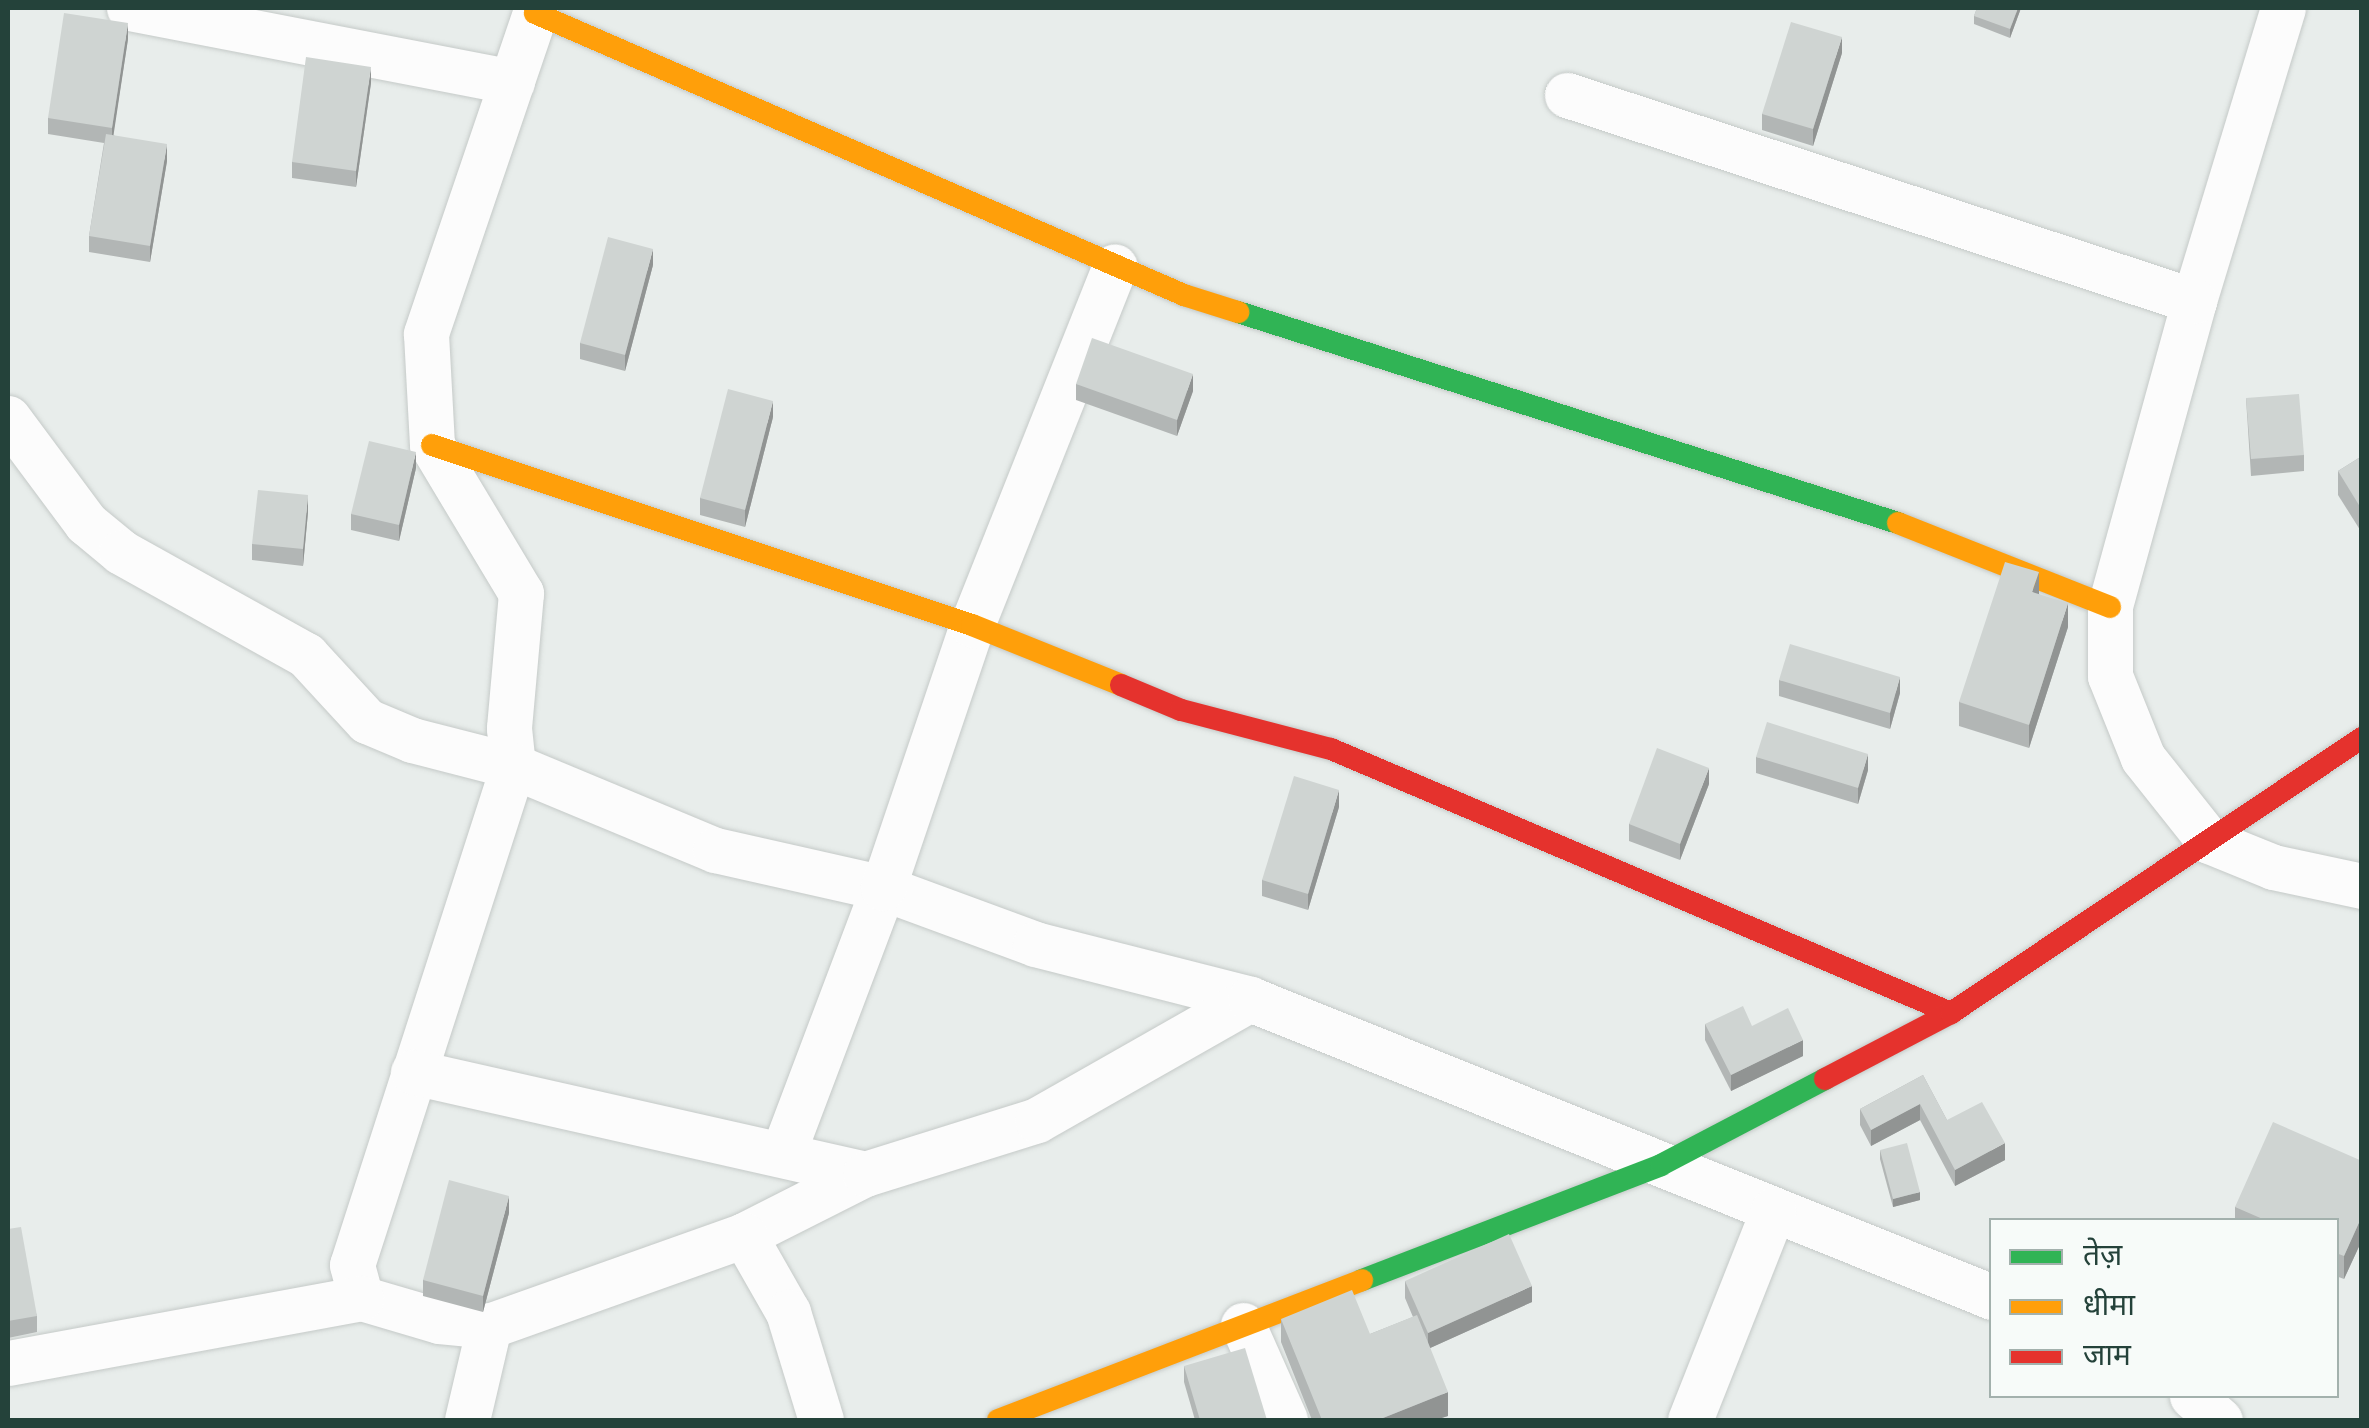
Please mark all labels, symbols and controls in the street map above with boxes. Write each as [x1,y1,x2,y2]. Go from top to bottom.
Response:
legend [1989,1218,2339,1398]
text: तेज़ [2083,1237,2122,1272]
text: धीमा [2083,1287,2135,1322]
text: जाम [2083,1337,2131,1372]

